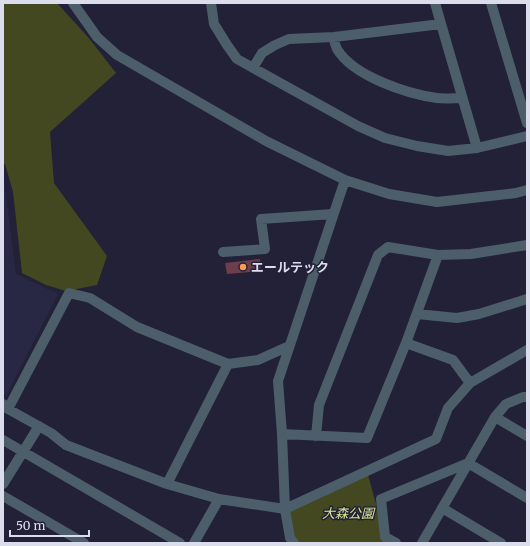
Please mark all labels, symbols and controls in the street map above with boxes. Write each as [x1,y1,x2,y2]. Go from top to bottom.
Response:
place label: エールテック [251,259,329,276]
marker: エールテック [238,262,248,272]
park label: 大森公園 [322,505,376,522]
scale bar [10,512,89,538]
text: 50 m [16,518,45,533]

